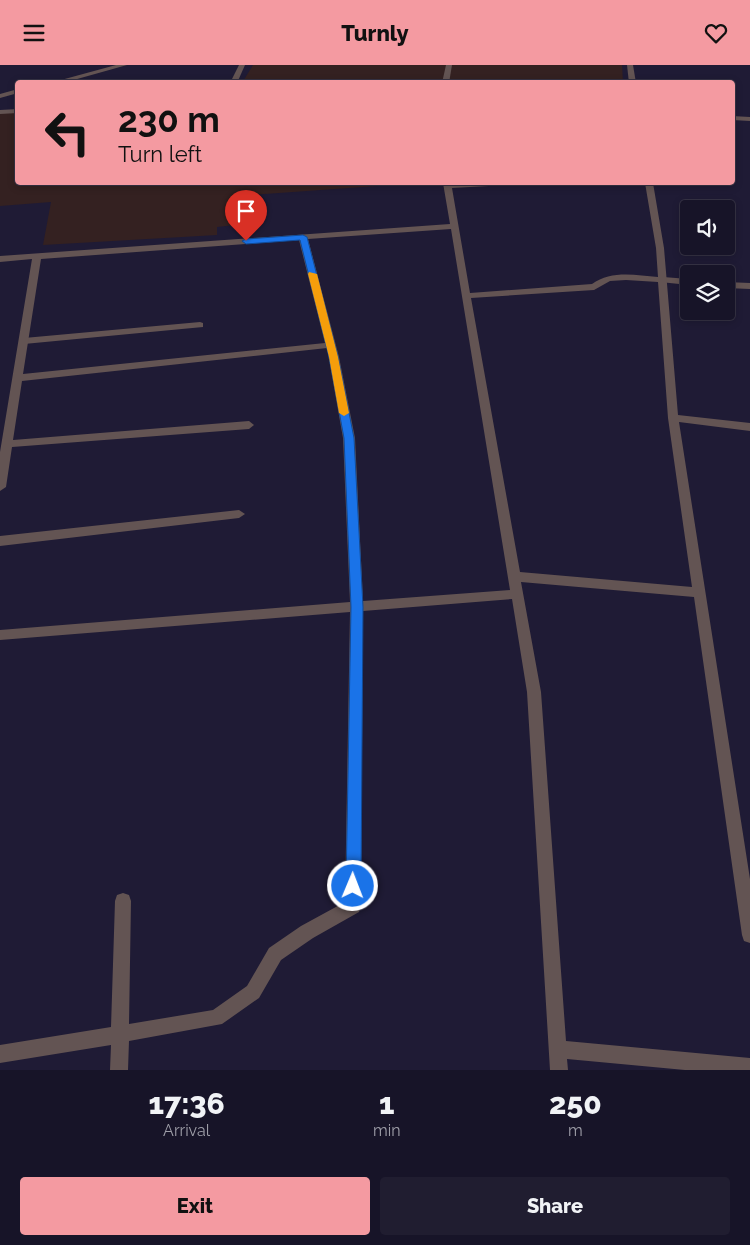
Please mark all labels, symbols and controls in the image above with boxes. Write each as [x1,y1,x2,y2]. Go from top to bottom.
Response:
icon: menu [20,19,48,47]
icon: heart [702,19,730,47]
text: Turnly [341,20,409,46]
text: 230 m [118,99,220,140]
icon: left [35,100,100,165]
text: Turn left [118,141,202,167]
pin [225,190,267,241]
icon: arrive [232,197,260,225]
map controls [680,200,735,320]
button: sound [680,200,735,255]
button: layers [680,265,735,320]
position arrow [326,859,378,911]
text: 17:36 [148,1086,225,1121]
text: 1 [379,1086,395,1121]
text: 250 [549,1086,602,1121]
text: Arrival [163,1121,210,1140]
text: min [373,1121,401,1140]
text: m [568,1121,583,1140]
button: Exit [20,1177,370,1235]
button: Share [380,1177,730,1235]

